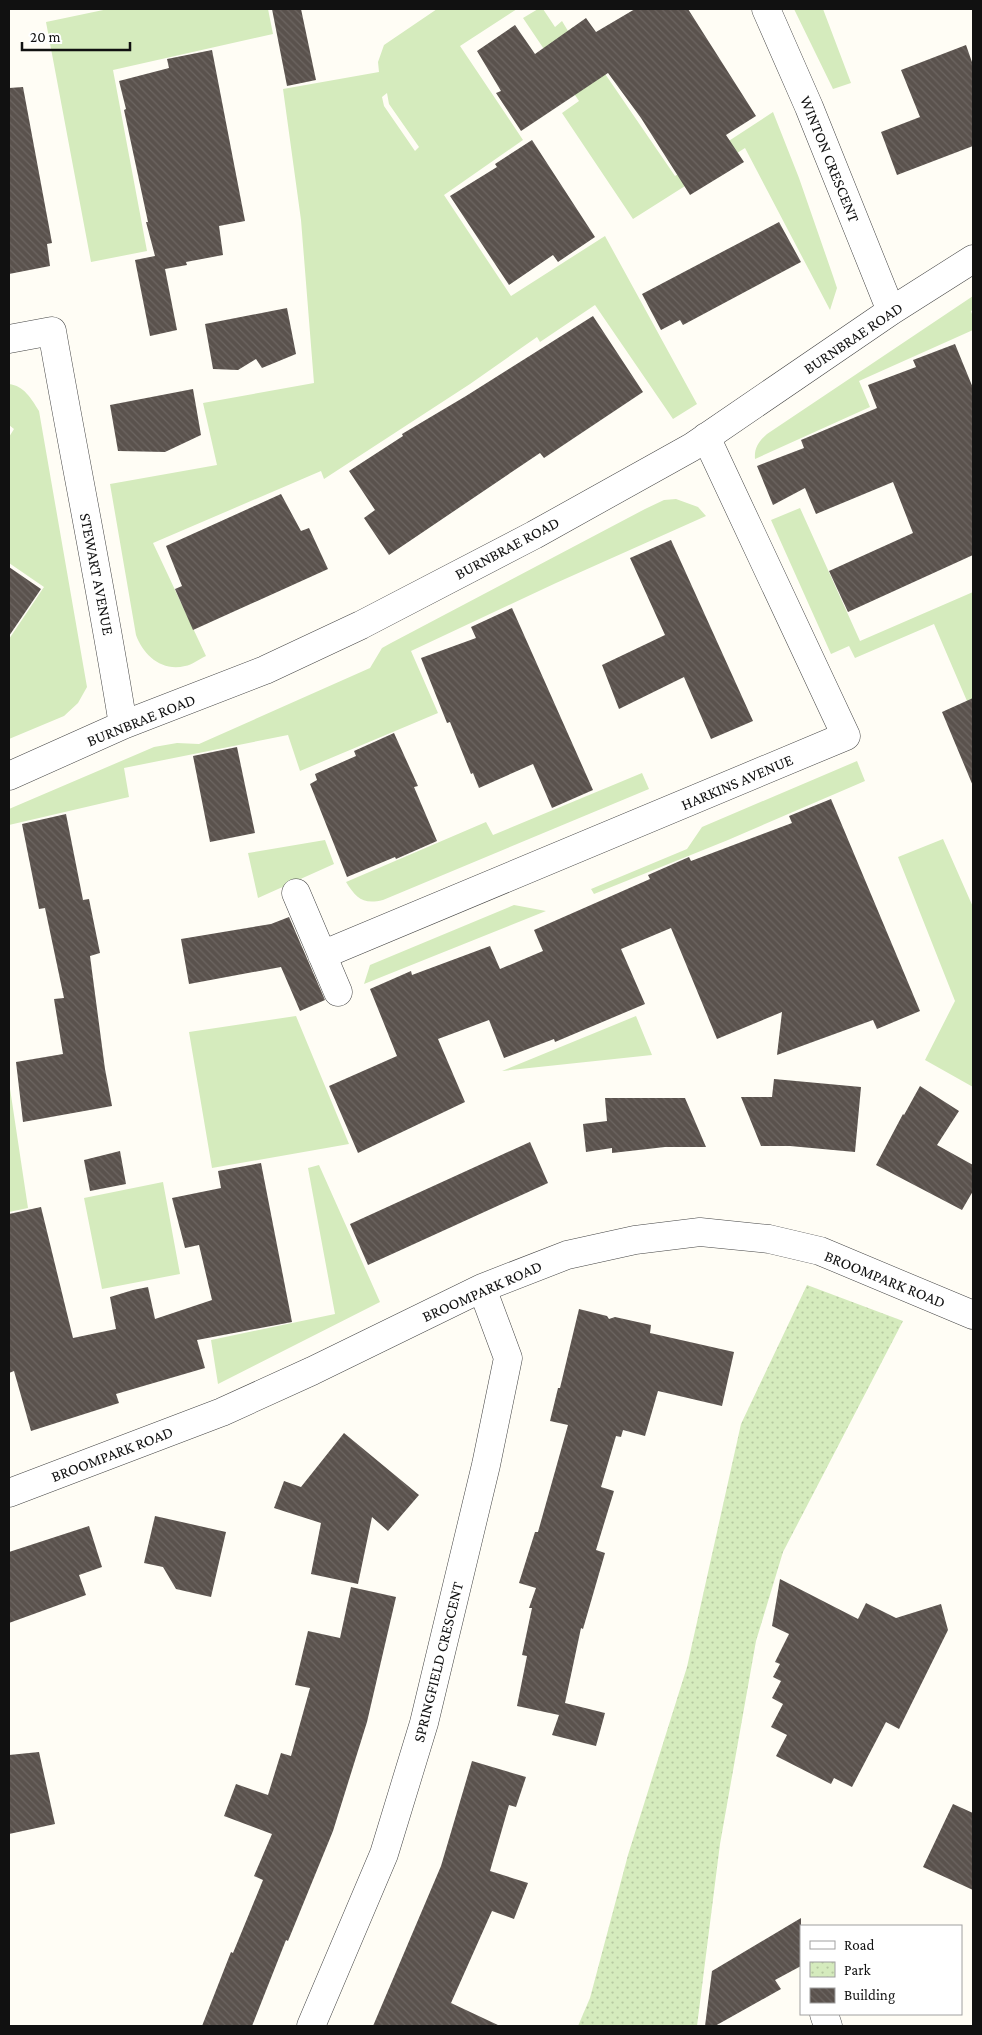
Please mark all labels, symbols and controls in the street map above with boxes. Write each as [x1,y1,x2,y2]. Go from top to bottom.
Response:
scale bar [22,20,130,52]
text: 20 m [30,29,61,45]
street label: WINTON CRESCENT [797,93,863,225]
street label: BURNBRAE ROAD [800,299,906,377]
street label: STEWART AVENUE [77,511,117,637]
street label: BURNBRAE ROAD [452,513,562,583]
street label: BURNBRAE ROAD [84,690,198,750]
street label: HARKINS AVENUE [679,751,796,813]
street label: BROOMPARK ROAD [822,1247,948,1311]
street label: BROOMPARK ROAD [420,1257,544,1325]
street label: BROOMPARK ROAD [49,1423,175,1485]
street label: SPRINGFIELD CRESCENT [410,1580,466,1744]
legend [800,1925,962,2015]
text: Road [844,1937,875,1953]
text: Park [844,1962,871,1978]
text: Building [844,1987,895,2004]

